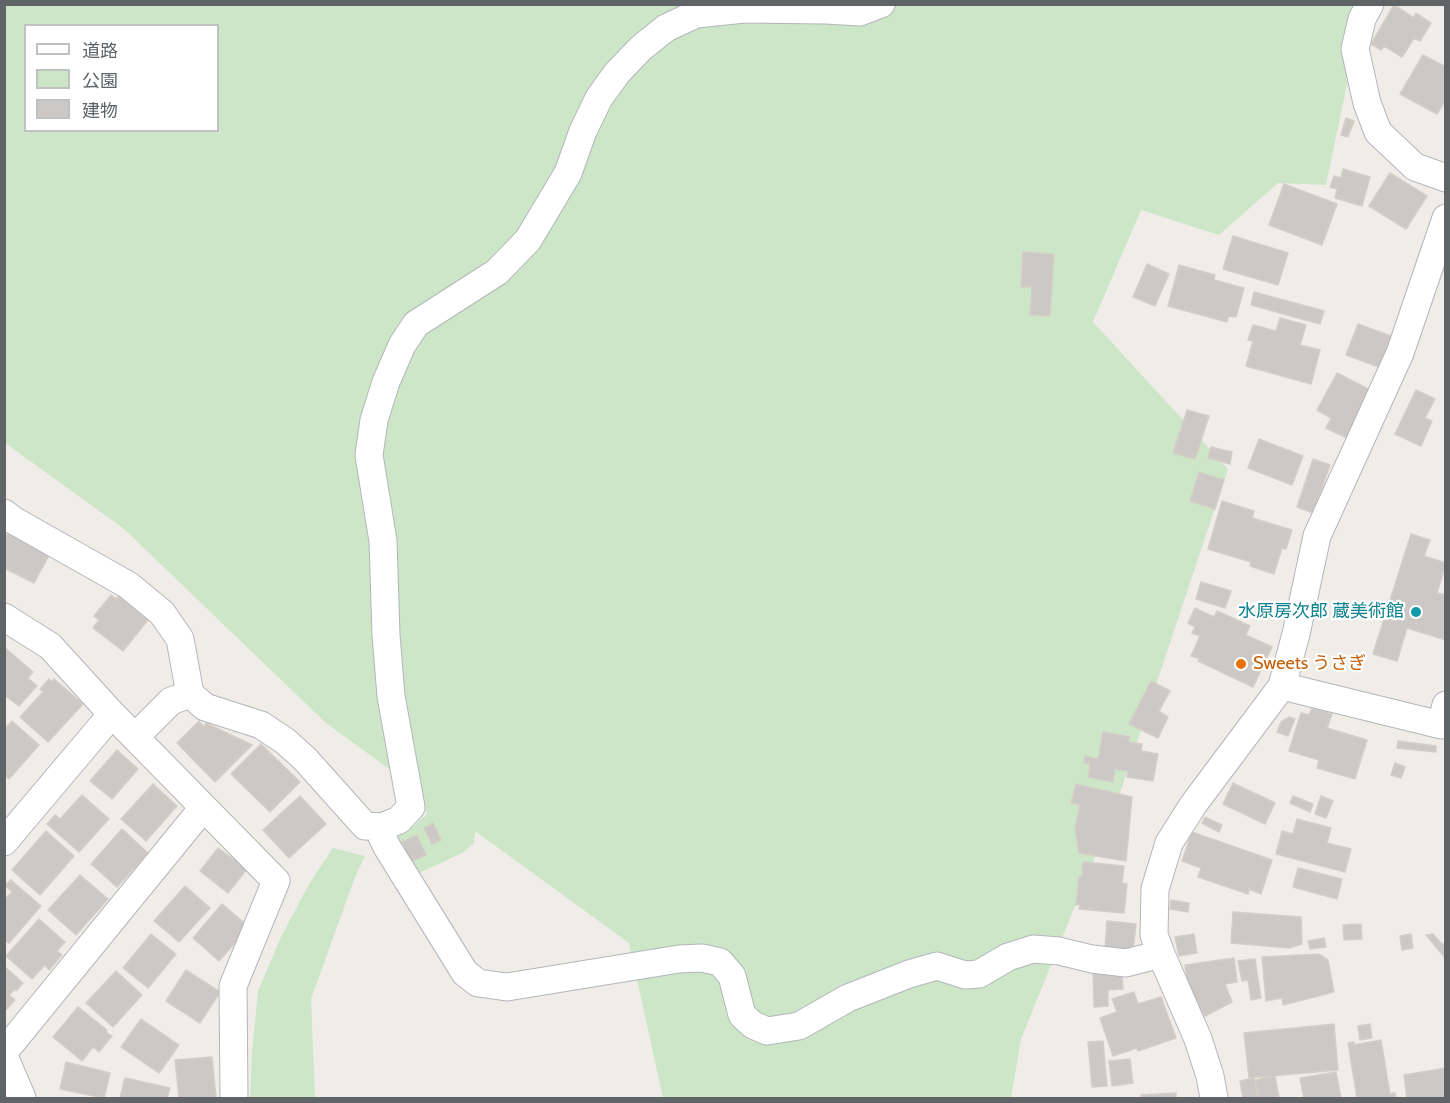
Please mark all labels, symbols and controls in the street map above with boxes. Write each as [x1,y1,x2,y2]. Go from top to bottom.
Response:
legend [24,24,219,132]
text: 道路 [82,40,118,62]
text: 公園 [82,70,118,92]
text: 建物 [82,100,118,122]
place label: 水原房次郎 蔵美術館 [1238,601,1404,623]
marker: 水原房次郎 蔵美術館 [1409,605,1423,619]
place label: Sweets うさぎ [1253,653,1366,675]
marker: Sweets うさぎ [1234,657,1248,671]

